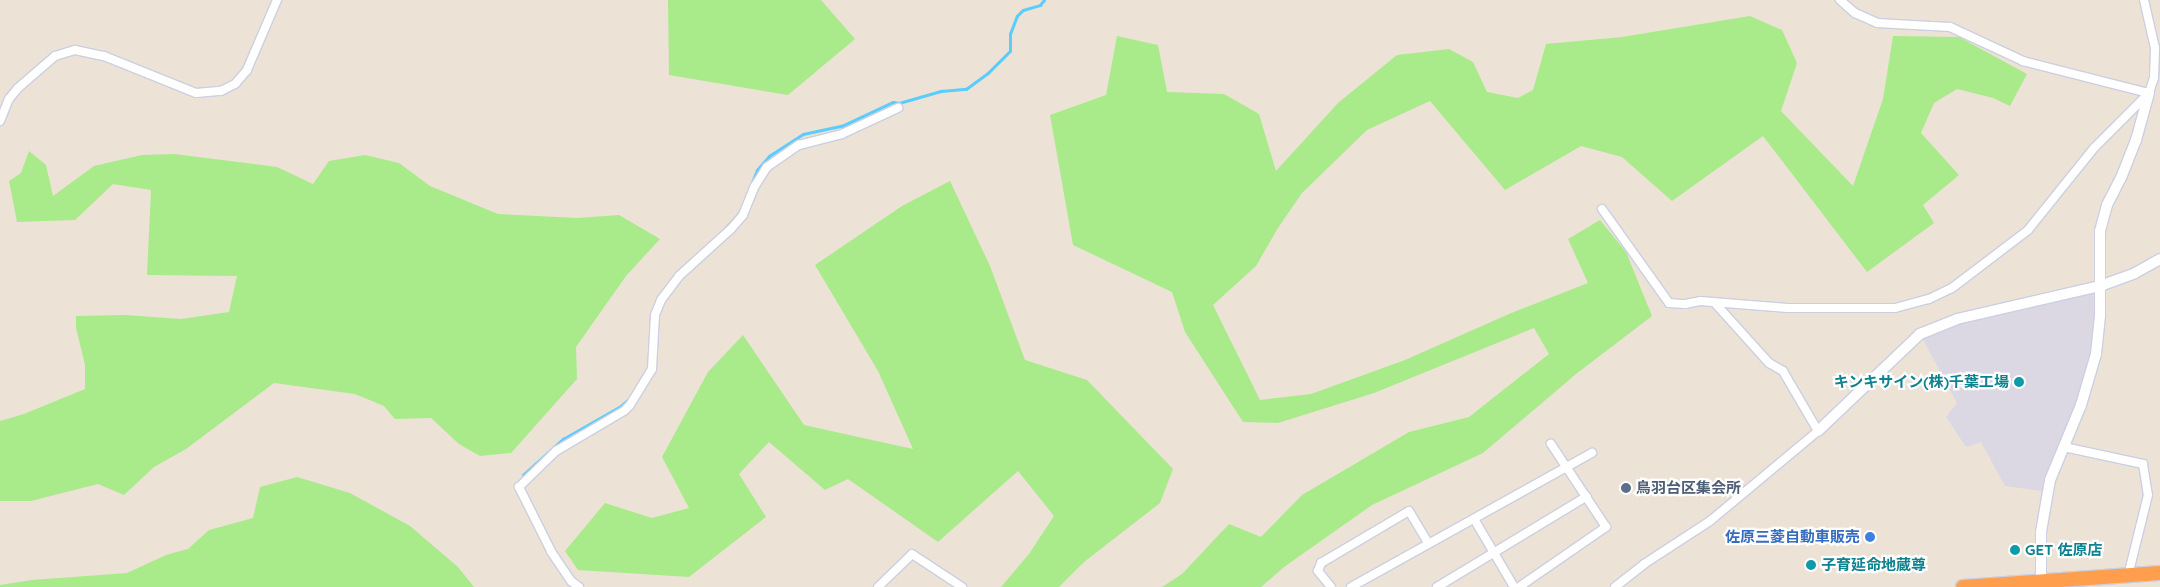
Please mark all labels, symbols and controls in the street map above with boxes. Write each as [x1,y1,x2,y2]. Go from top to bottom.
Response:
place label: キンキサイン(株)千葉工場 [1833,373,2009,391]
marker: キンキサイン(株)千葉工場 [2013,376,2025,388]
place label: 鳥羽台区集会所 [1636,479,1741,497]
marker: 鳥羽台区集会所 [1620,482,1632,494]
place label: 佐原三菱自動車販売 [1725,528,1860,546]
marker: 佐原三菱自動車販売 [1864,531,1876,543]
place label: GET 佐原店 [2025,541,2103,559]
marker: GET 佐原店 [2009,544,2021,556]
place label: 子育延命地蔵尊 [1821,556,1926,574]
marker: 子育延命地蔵尊 [1805,559,1817,571]

